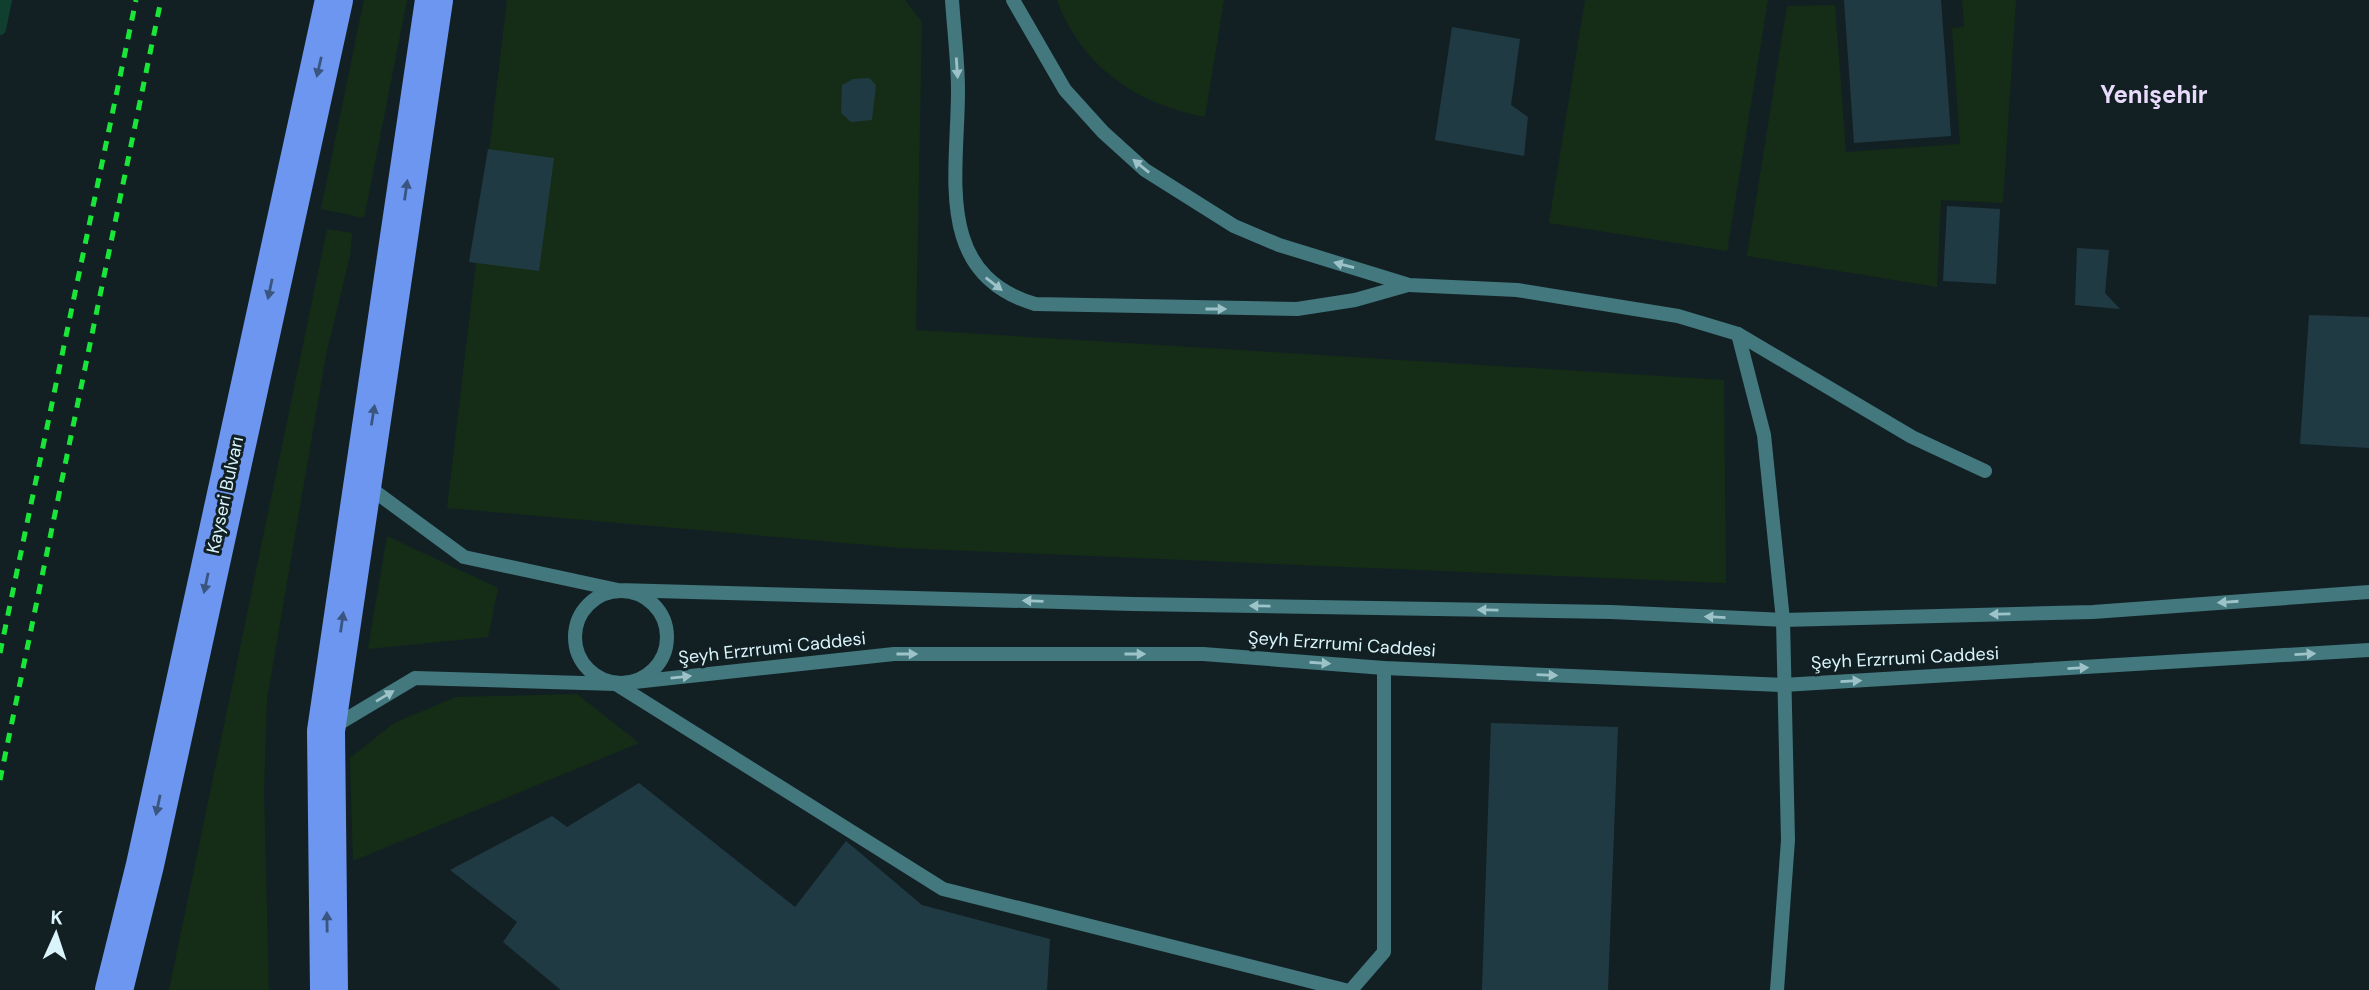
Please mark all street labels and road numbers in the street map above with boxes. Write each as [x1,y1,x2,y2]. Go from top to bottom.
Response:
street label: Kayseri Bulvarı [201,434,249,556]
street label: Şeyh Erzrrumi Caddesi [1247,625,1437,663]
street label: Şeyh Erzrrumi Caddesi [677,626,867,670]
street label: Şeyh Erzrrumi Caddesi [1810,641,2000,675]

